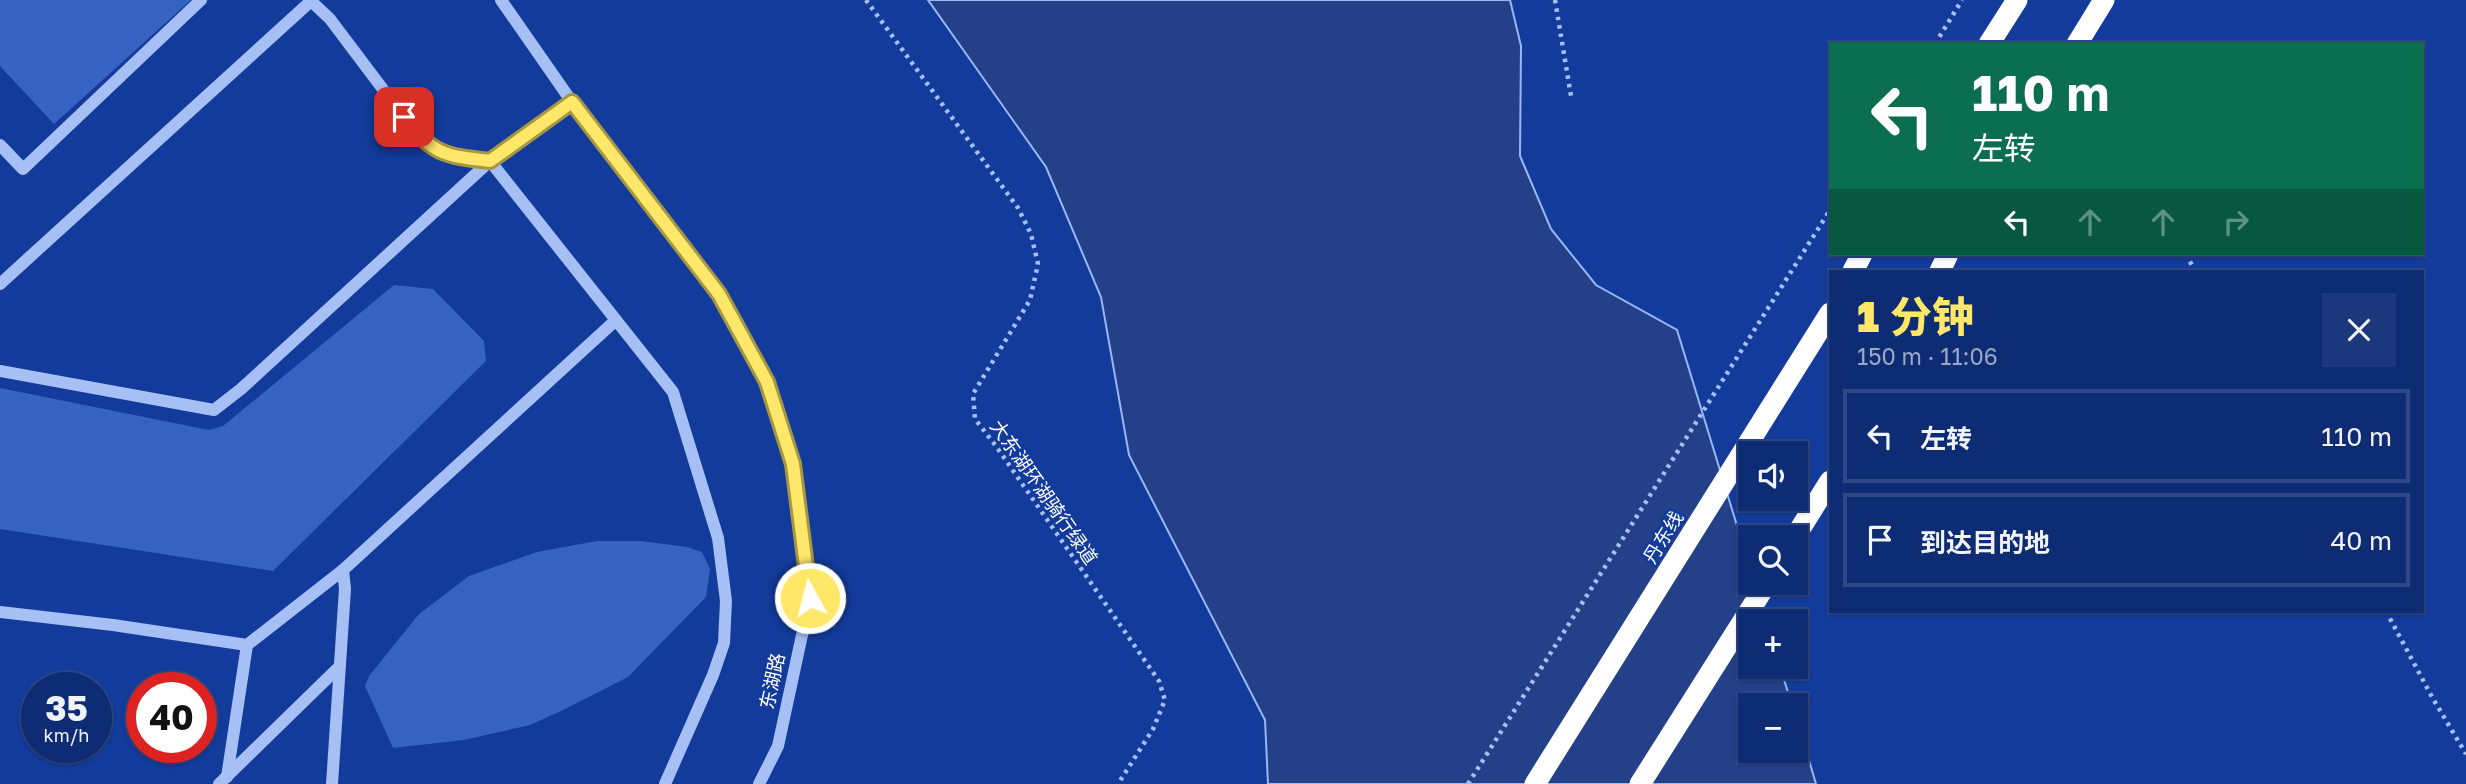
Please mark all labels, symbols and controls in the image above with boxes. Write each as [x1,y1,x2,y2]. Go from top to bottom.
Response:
text: 110 m [1972,63,2109,122]
icon: left [1857,70,1948,161]
pin [374,87,434,147]
icon: arrive [385,98,423,136]
text: 左转 [1972,129,2036,167]
icon: left [1998,203,2036,241]
icon: ahead [2071,203,2109,241]
icon: ahead [2144,203,2182,241]
icon: right [2217,203,2255,241]
text: 1 分钟 [1857,291,1974,341]
button: close [2322,293,2396,367]
text: 150 m · 11:06 [1857,342,1998,370]
street label: 大东湖环湖骑行绿道 [986,415,1103,568]
icon: left [1861,417,1899,455]
text: 110 m [2321,421,2392,452]
text: 左转 [1920,423,1972,454]
map controls [1738,441,1808,763]
button: sound [1738,441,1808,511]
street label: 丹东线 [1638,506,1687,567]
icon: arrive [1861,521,1899,559]
button: search [1738,525,1808,595]
text: 40 m [2331,525,2392,556]
text: 到达目的地 [1920,527,2050,558]
position arrow [773,561,847,635]
button: + [1738,609,1808,679]
street label: 东湖路 [754,651,789,711]
speed limit sign: 40 [126,672,217,763]
text: 35 [45,687,88,729]
button: − [1738,693,1808,763]
text: km/h [44,724,89,746]

